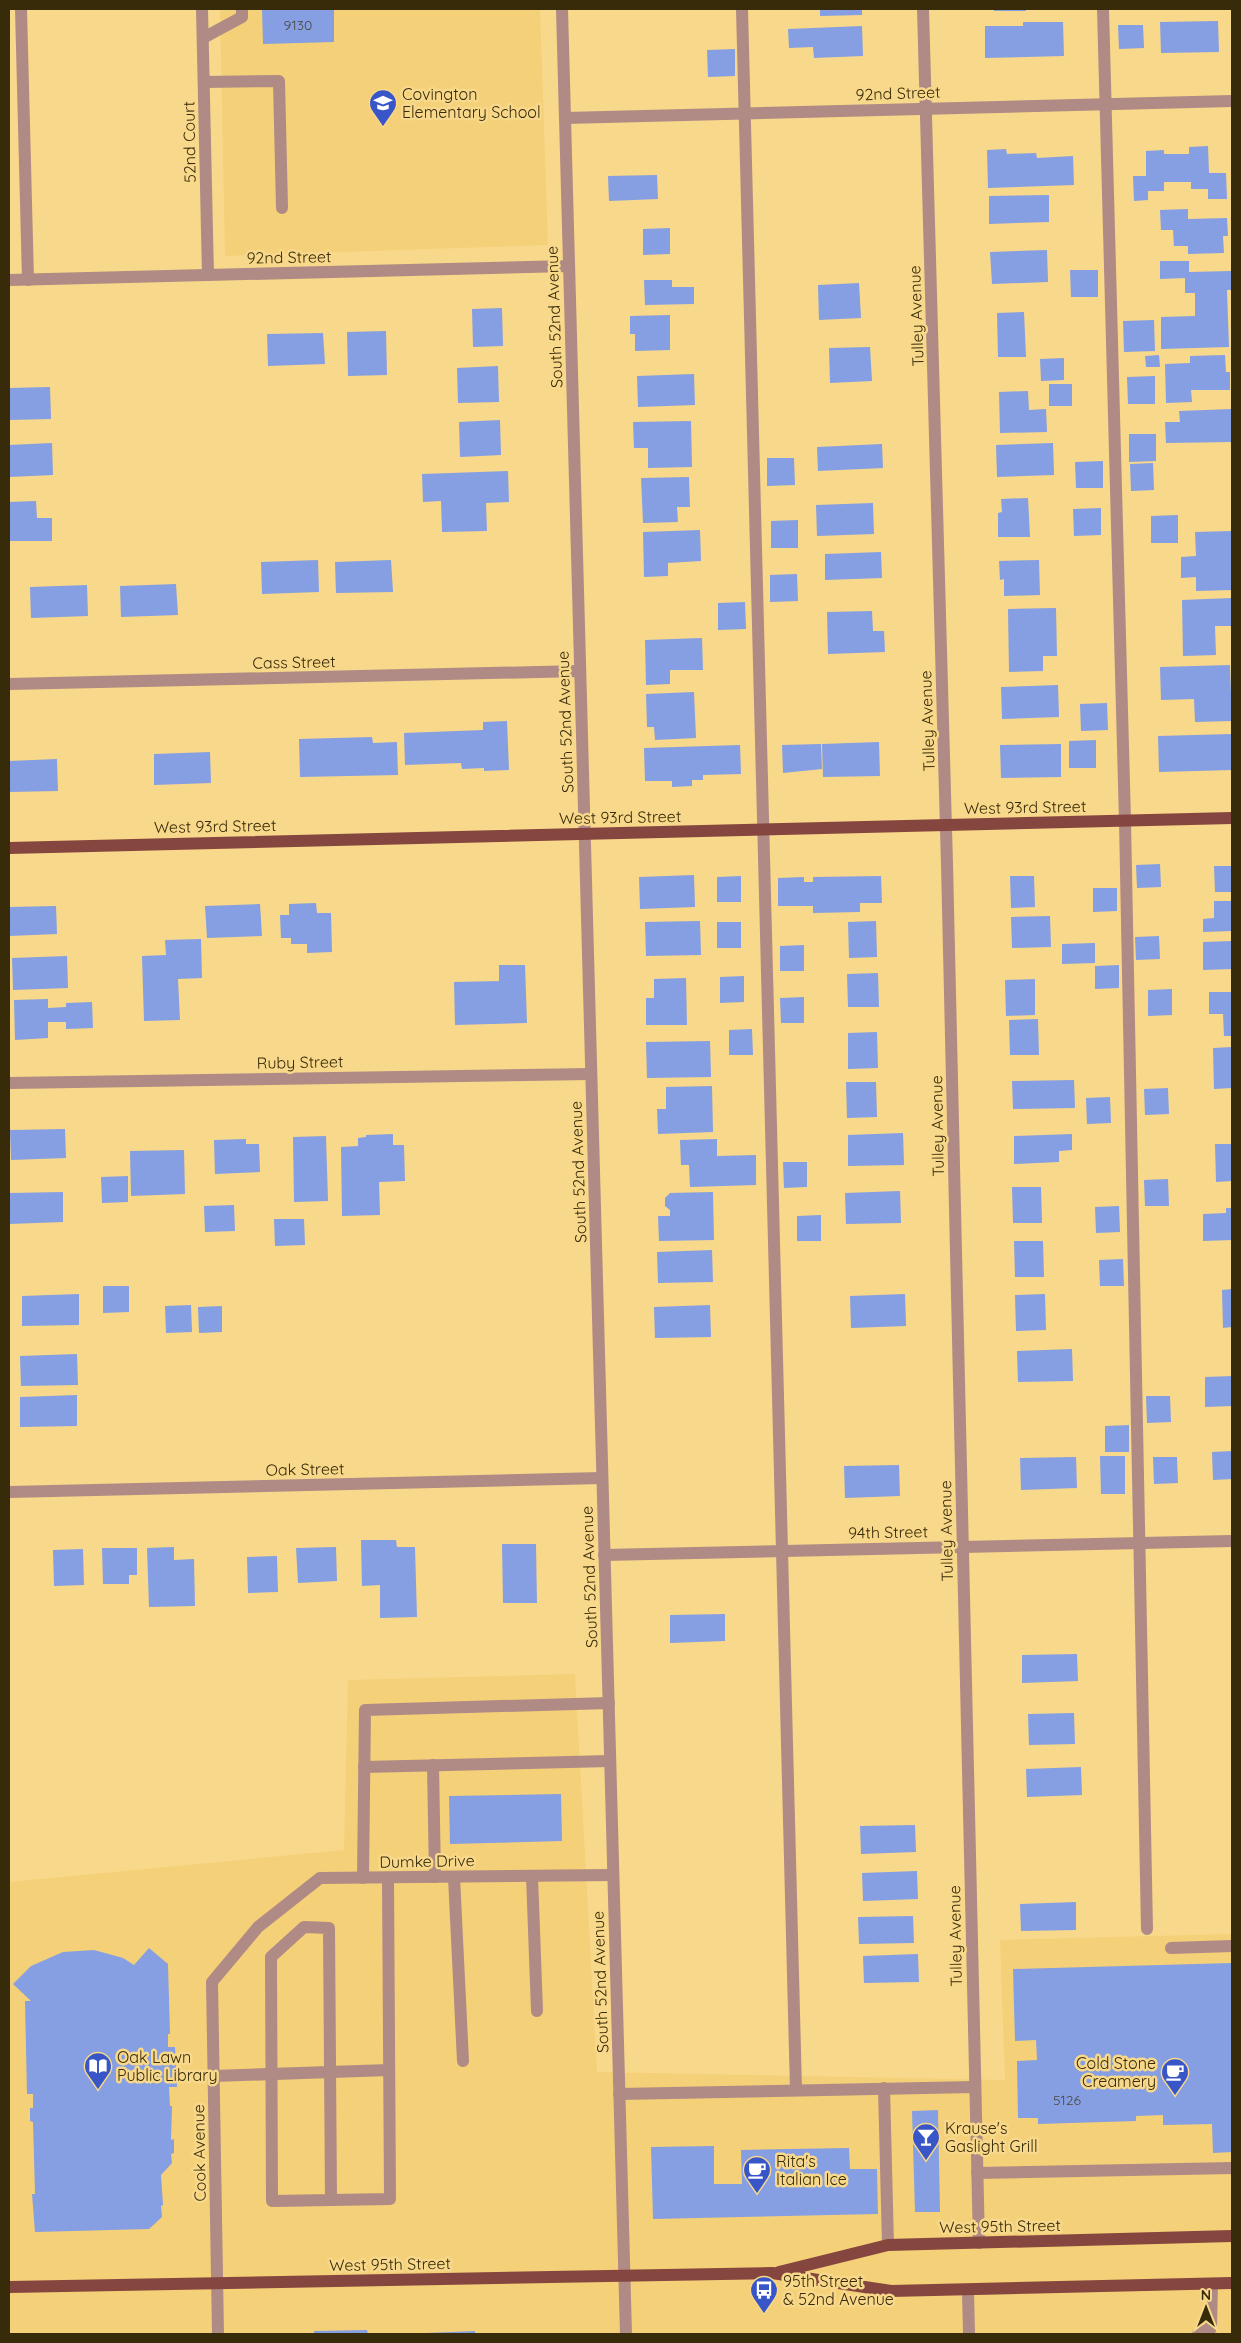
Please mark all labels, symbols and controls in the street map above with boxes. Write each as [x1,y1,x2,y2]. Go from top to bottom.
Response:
house number: 9130 [284,16,312,34]
street label: 92nd Street [855,82,941,104]
place label: Covington Elementary School [402,84,541,122]
school or university icon: Covington Elementary School [368,88,398,127]
street label: 52nd Court [178,101,200,183]
street label: 92nd Street [246,246,332,268]
street label: South 52nd Avenue [542,246,566,388]
street label: Tulley Avenue [904,265,928,367]
street label: Cass Street [252,651,336,673]
street label: South 52nd Avenue [553,651,577,793]
street label: Tulley Avenue [915,670,939,772]
street label: West 93rd Street [964,796,1086,818]
street label: West 93rd Street [559,806,681,828]
street label: West 93rd Street [154,815,276,837]
street label: Ruby Street [257,1051,343,1073]
street label: Tulley Avenue [926,1075,948,1177]
street label: South 52nd Avenue [566,1101,590,1243]
street label: Oak Street [266,1458,344,1480]
street label: Tulley Avenue [935,1480,957,1582]
street label: South 52nd Avenue [577,1506,601,1648]
street label: 94th Street [848,1521,928,1543]
street label: Dumke Drive [379,1850,475,1872]
street label: Tulley Avenue [944,1885,966,1987]
street label: South 52nd Avenue [588,1911,612,2053]
place label: Oak Lawn Public Library [117,2047,218,2085]
library icon: Oak Lawn Public Library [83,2051,113,2090]
place label: Cold Stone Creamery [1076,2053,1156,2091]
cafe icon: Cold Stone Creamery [1160,2057,1190,2096]
house number: 5126 [1053,2091,1082,2109]
street label: Cook Avenue [188,2104,210,2202]
place label: Krause's Gaslight Grill [945,2118,1038,2156]
bar icon: Krause's Gaslight Grill [911,2122,941,2161]
place label: Rita's Italian Ice [776,2151,847,2189]
cafe icon: Rita's Italian Ice [742,2155,772,2194]
street label: West 95th Street [939,2215,1061,2237]
street label: West 95th Street [329,2253,451,2275]
place label: 95th Street & 52nd Avenue [783,2271,894,2309]
bus stop icon: 95th Street & 52nd Avenue [749,2275,779,2314]
north arrow [1181,2283,1231,2333]
text: N [1201,2286,1211,2304]

